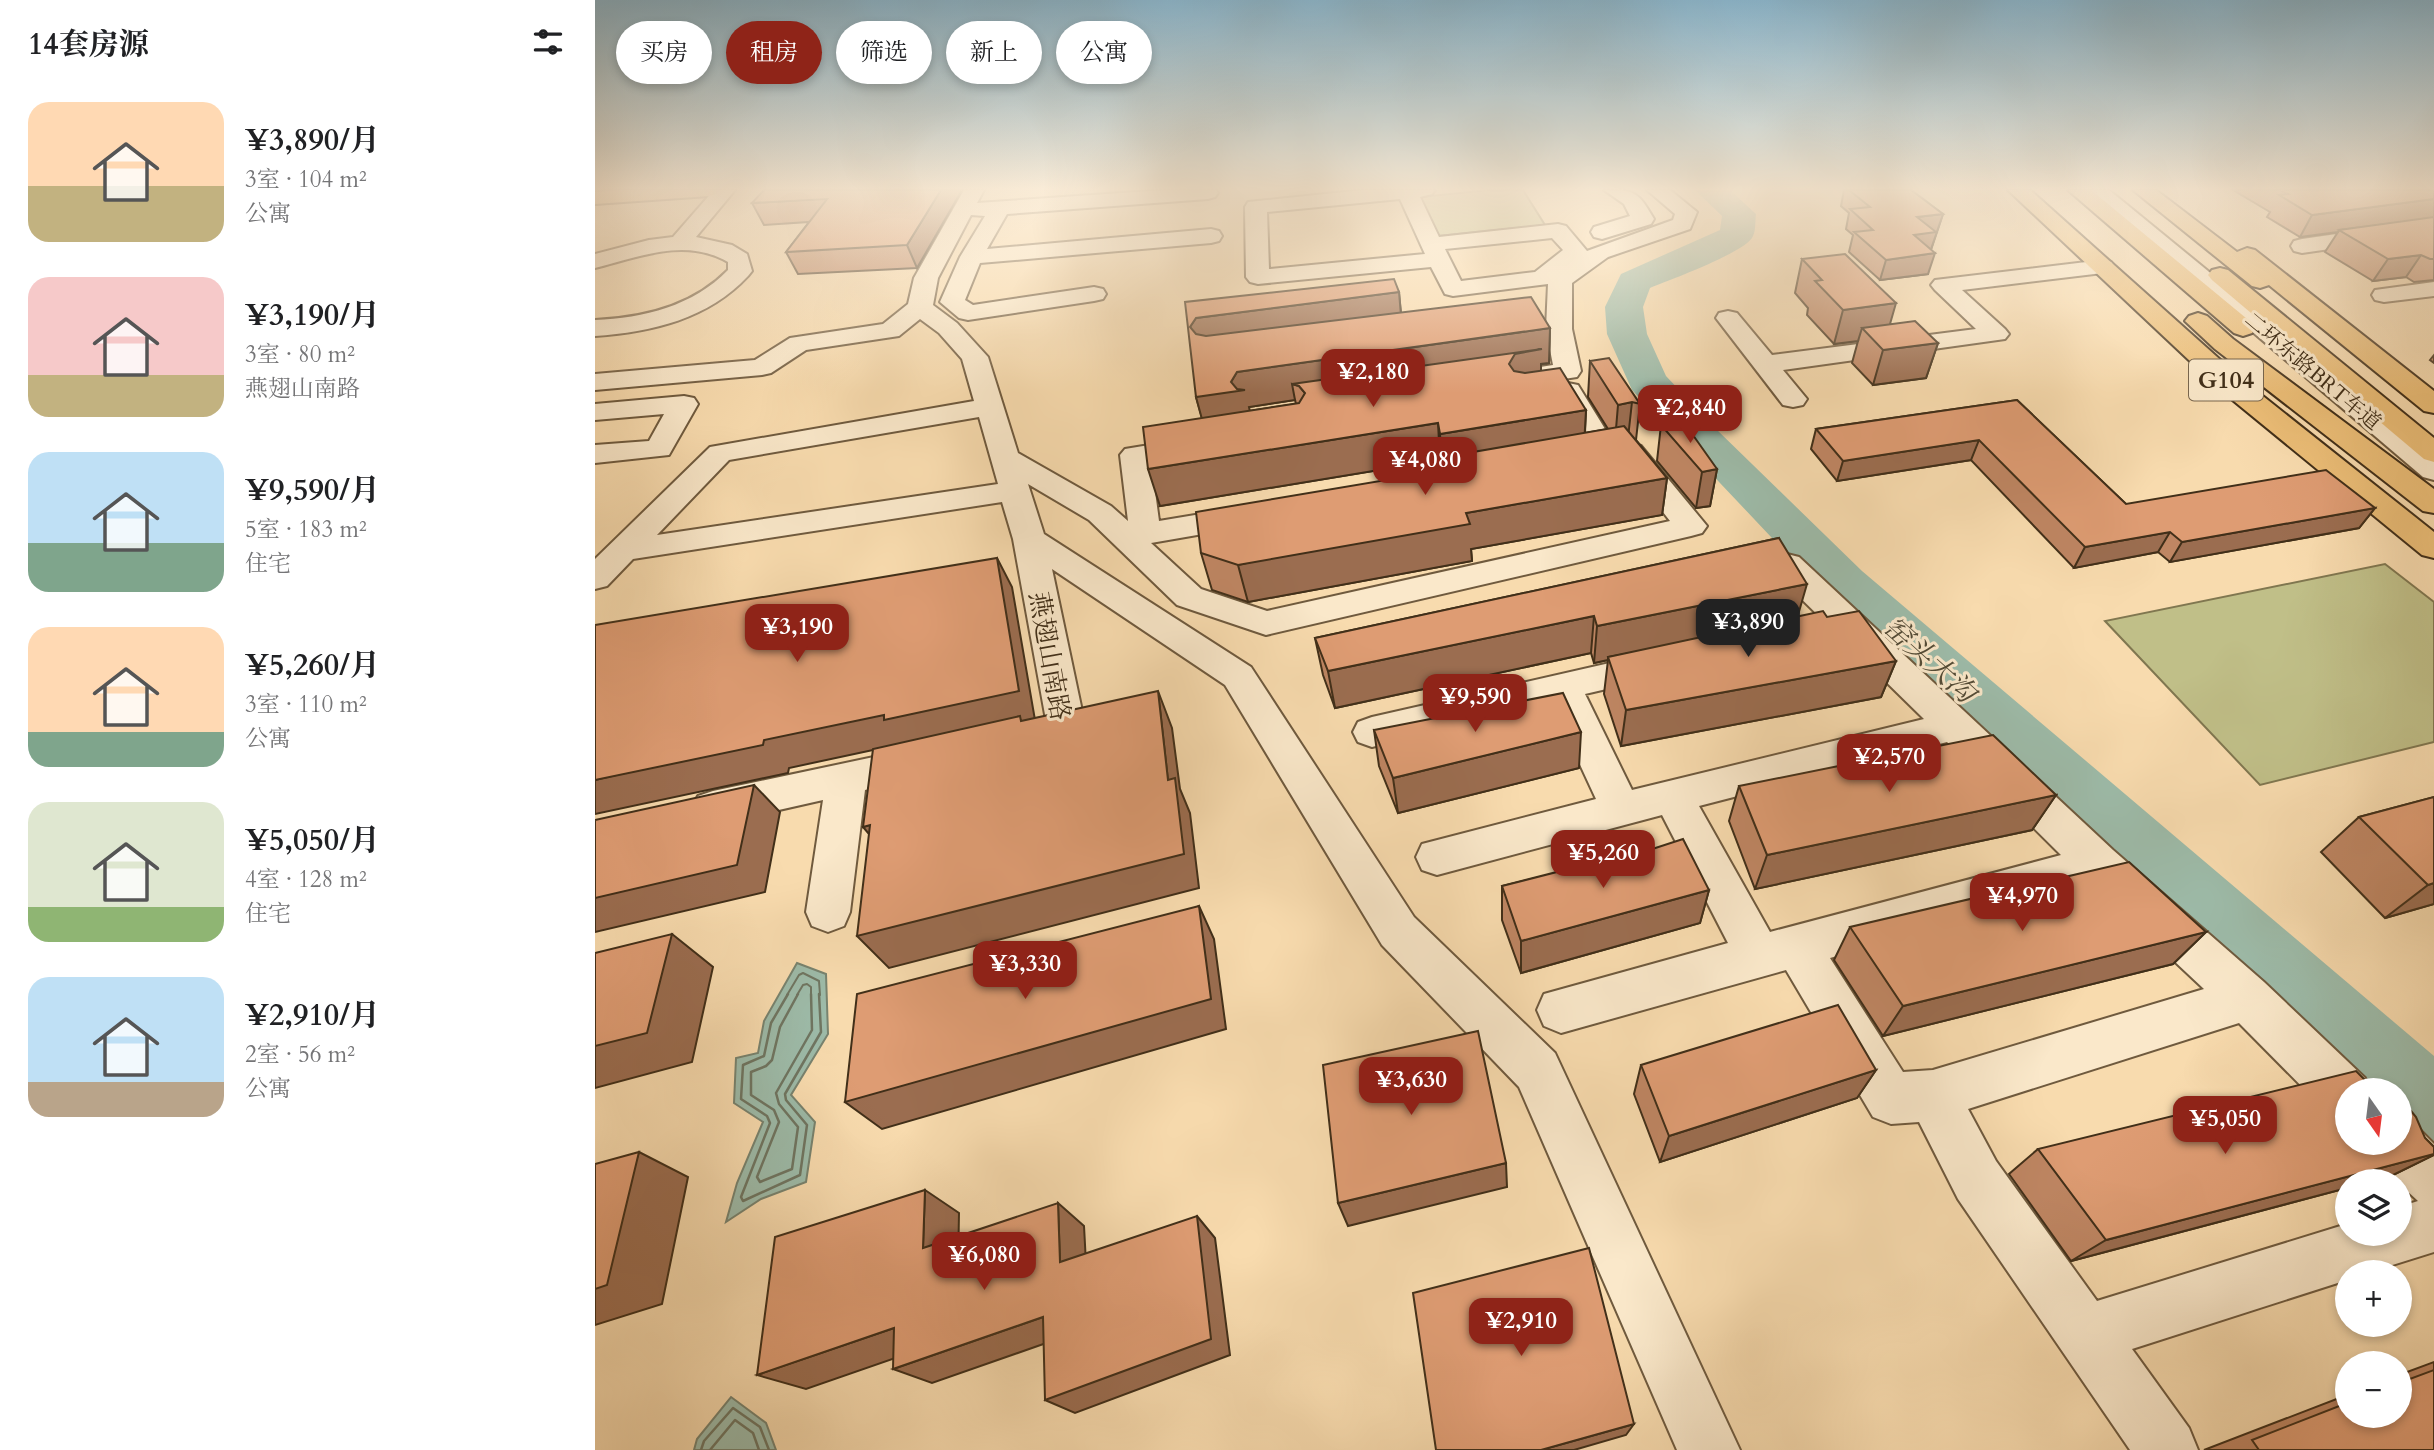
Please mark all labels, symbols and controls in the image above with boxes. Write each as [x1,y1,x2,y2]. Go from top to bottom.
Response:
chip: 买房 [616,21,712,84]
chip: 租房 [726,21,822,84]
chip: 筛选 [836,21,932,84]
chip: 新上 [946,21,1042,84]
chip: 公寓 [1056,21,1152,84]
icon: filters [529,23,567,61]
text: 14套房源 [28,24,149,65]
text: ¥3,890/月 [245,120,380,161]
icon: home [84,130,168,214]
text: 3室 · 104 m² [245,164,367,195]
text: 公寓 [245,198,291,229]
text: ¥3,190/月 [245,295,380,336]
icon: home [84,305,168,389]
street label: 二环东路BRT车道 [2238,306,2387,437]
text: 3室 · 80 m² [245,339,355,370]
pin: ¥2,180 [1316,350,1430,409]
text: ¥2,180 [1337,356,1409,387]
road number: G104 [2189,360,2263,400]
text: 燕翅山南路 [245,373,360,404]
pin: ¥2,840 [1633,386,1747,445]
text: ¥2,840 [1654,392,1726,423]
pin: ¥4,080 [1368,438,1482,497]
text: ¥4,080 [1389,444,1461,475]
text: ¥9,590/月 [245,470,380,511]
icon: home [84,480,168,564]
text: 5室 · 183 m² [245,514,367,545]
text: 住宅 [245,548,291,579]
street label: 燕翅山南路 [1021,589,1078,723]
pin: ¥3,890 [1691,600,1805,659]
pin: ¥3,190 [740,604,854,664]
text: ¥3,890 [1712,606,1784,637]
water label: 窑头大沟 [1875,608,1987,714]
text: ¥3,190 [761,611,833,642]
text: ¥5,260/月 [245,645,380,686]
icon: home [84,655,168,739]
pin: ¥9,590 [1418,674,1532,734]
text: ¥9,590 [1439,681,1511,712]
text: 3室 · 110 m² [245,689,367,720]
text: 公寓 [245,723,291,754]
pin: ¥2,570 [1832,734,1946,794]
text: ¥2,570 [1853,741,1925,772]
text: ¥5,050/月 [245,820,380,861]
icon: home [84,830,168,914]
pin: ¥5,260 [1546,830,1660,890]
text: ¥5,260 [1567,837,1639,868]
text: 4室 · 128 m² [245,864,367,895]
pin: ¥4,970 [1965,874,2079,933]
text: ¥4,970 [1986,880,2058,911]
text: 住宅 [245,898,291,929]
pin: ¥3,330 [968,942,1082,1001]
text: ¥3,330 [989,948,1061,979]
text: ¥2,910/月 [245,995,380,1036]
icon: home [84,1005,168,1089]
text: 2室 · 56 m² [245,1039,355,1070]
pin: ¥3,630 [1354,1058,1468,1117]
text: ¥3,630 [1375,1064,1447,1095]
text: 公寓 [245,1073,291,1104]
north arrow [2335,1078,2411,1155]
map controls [2335,1078,2412,1428]
pin: ¥5,050 [2168,1096,2282,1156]
text: ¥5,050 [2189,1103,2261,1134]
button: layers [2335,1169,2412,1246]
pin: ¥6,080 [927,1232,1041,1292]
text: ¥6,080 [948,1239,1020,1270]
button: + [2335,1260,2412,1337]
pin: ¥2,910 [1464,1298,1578,1358]
text: ¥2,910 [1485,1305,1557,1336]
button: − [2335,1351,2412,1428]

